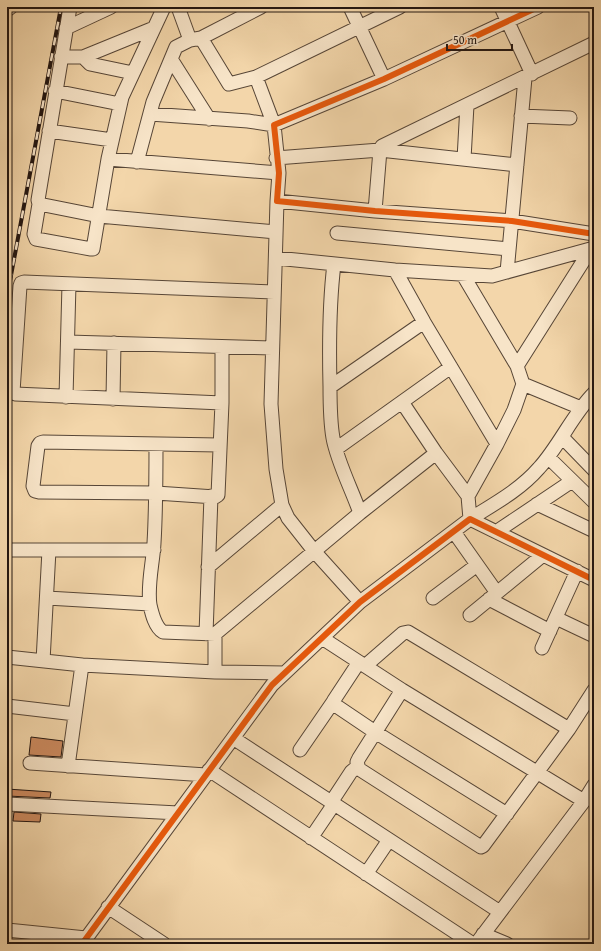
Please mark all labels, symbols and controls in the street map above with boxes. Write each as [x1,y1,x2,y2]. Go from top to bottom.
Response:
scale bar [447,26,512,52]
text: 50 m [453,31,477,48]

